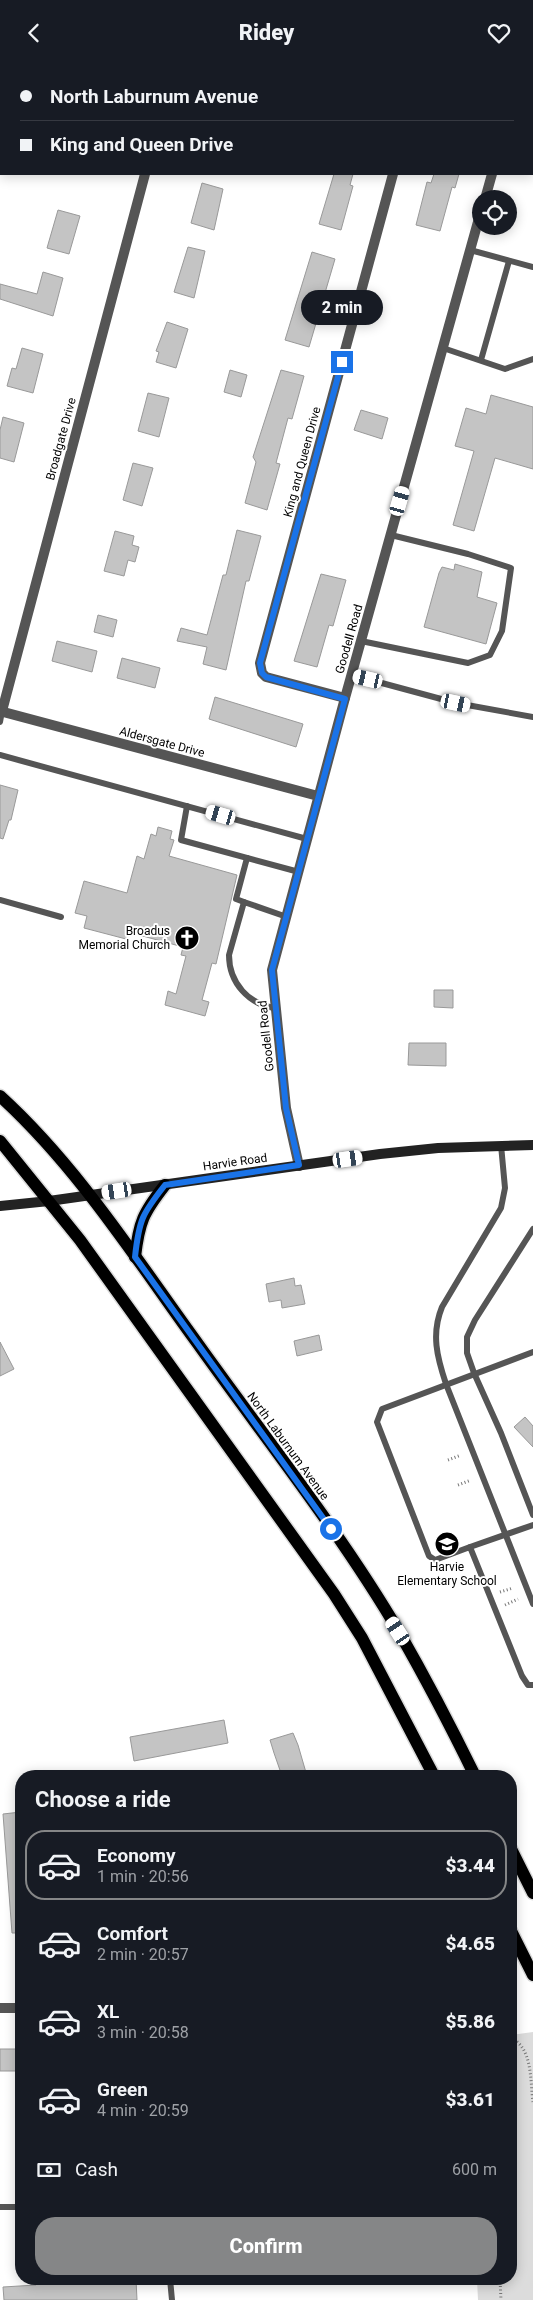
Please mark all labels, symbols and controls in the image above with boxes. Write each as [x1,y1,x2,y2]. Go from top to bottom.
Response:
icon: back [20,19,48,47]
icon: heart [485,19,513,47]
text: Ridey [239,20,294,45]
text: North Laburnum Avenue [50,85,258,108]
text: King and Queen Drive [50,133,233,156]
map controls [472,190,517,235]
button: locate [472,190,517,235]
callout: 2 min [301,289,383,325]
text: 2 min [322,298,362,317]
route end [331,351,353,373]
street label: Broadgate Drive [43,396,79,482]
street label: King and Queen Drive [281,405,323,519]
car [388,485,411,517]
street label: Goodell Road [332,603,366,675]
car [351,668,384,690]
car [439,693,472,713]
street label: Aldersgate Drive [118,724,206,760]
car [204,804,237,826]
place label: Broadus Memorial Church [79,924,170,952]
church icon: Broadus Memorial Church [174,925,200,951]
street label: Goodell Road [255,1000,277,1072]
car [332,1149,363,1169]
street label: Harvie Road [202,1151,268,1173]
car [101,1181,132,1201]
street label: North Laburnum Avenue [244,1389,332,1503]
route start [320,1518,342,1540]
school or university icon: Harvie Elementary School [434,1531,460,1557]
place label: Harvie Elementary School [397,1560,497,1588]
car [383,1614,412,1648]
text: Choose a ride [35,1787,171,1812]
icon: car [37,1843,82,1888]
text: Economy [97,1844,176,1867]
text: $3.44 [446,1854,495,1877]
text: 1 min · 20:56 [97,1867,189,1886]
icon: car [37,1921,82,1966]
text: Comfort [97,1922,168,1945]
text: $4.65 [446,1932,495,1955]
text: 2 min · 20:57 [97,1945,189,1964]
icon: car [37,1999,82,2044]
text: XL [97,2000,119,2023]
text: $5.86 [446,2010,495,2033]
text: 3 min · 20:58 [97,2023,189,2042]
icon: car [37,2077,82,2122]
text: Green [97,2078,148,2101]
text: $3.61 [446,2088,495,2111]
text: 4 min · 20:59 [97,2101,189,2120]
icon: cash [35,2156,63,2184]
text: Cash [75,2158,118,2181]
text: 600 m [452,2160,497,2179]
button: Confirm [35,2217,497,2275]

